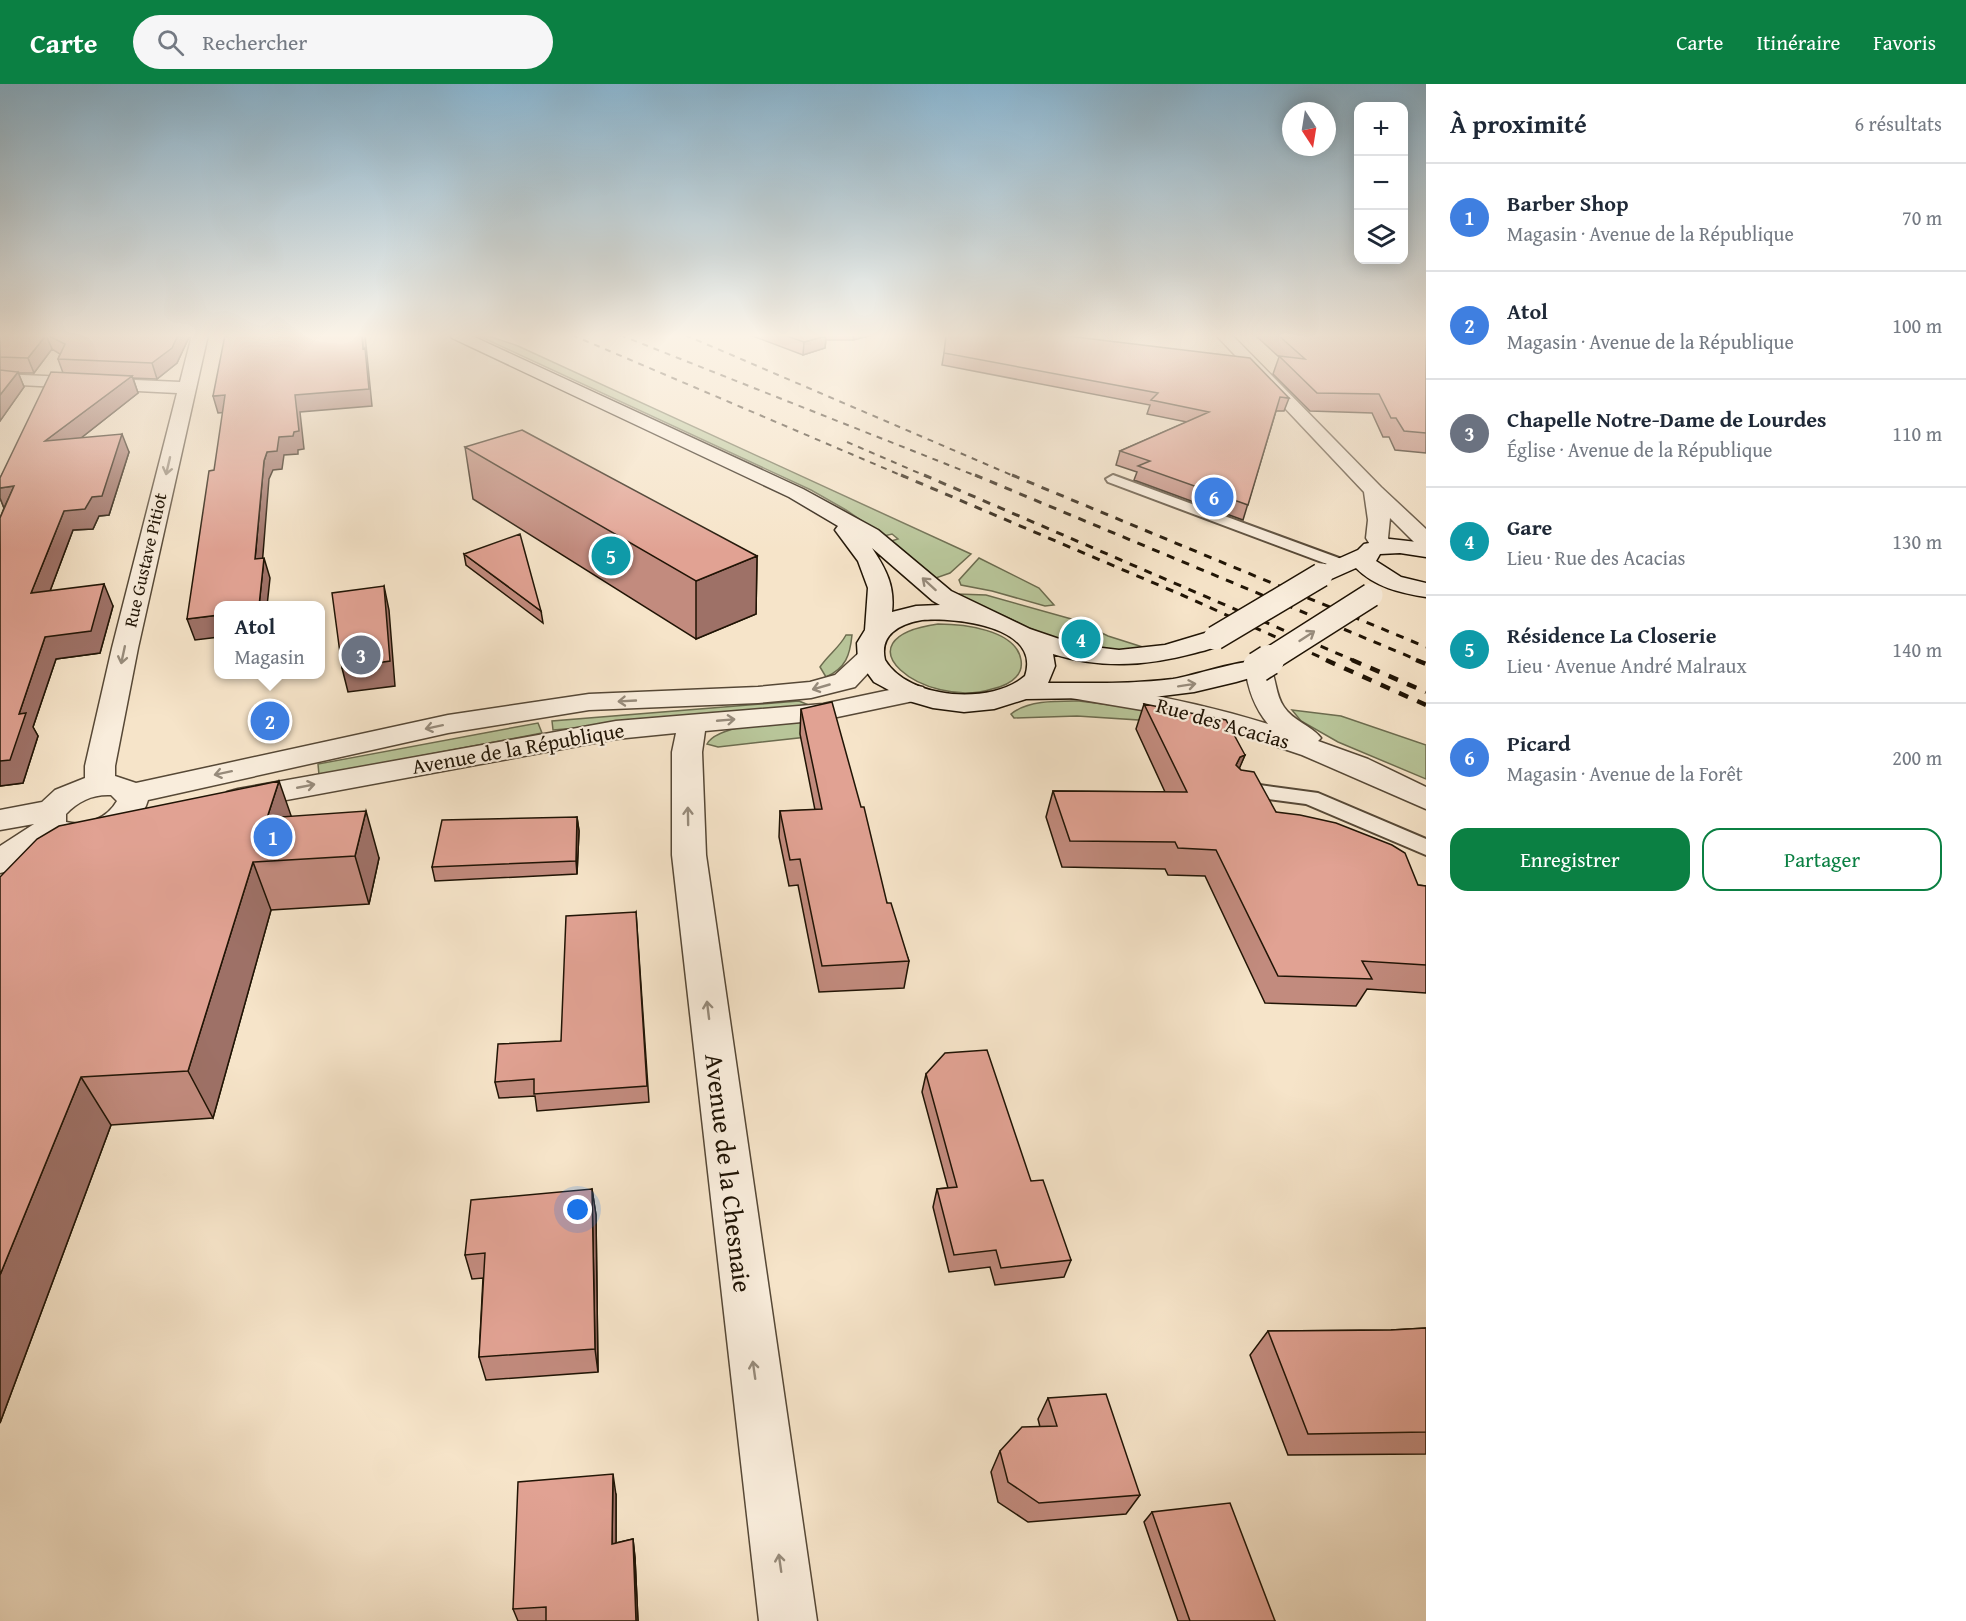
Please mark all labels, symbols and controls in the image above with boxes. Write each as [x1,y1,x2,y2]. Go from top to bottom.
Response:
search box [133,15,553,69]
text: Carte [30,22,97,63]
icon: search [154,26,187,59]
text: Rechercher [202,26,307,58]
text: Carte [1676,27,1723,58]
text: Itinéraire [1756,27,1840,58]
text: Favoris [1873,27,1936,58]
north arrow [1282,102,1336,156]
map controls [1354,102,1408,264]
button: + [1354,102,1408,156]
text: À proximité [1450,104,1587,143]
text: 6 résultats [1854,109,1942,138]
button: − [1354,156,1408,210]
text: Barber Shop [1507,187,1629,219]
text: 1 [1464,203,1475,232]
text: 70 m [1902,203,1942,232]
button: layers [1354,210,1408,264]
text: Magasin · Avenue de la République [1507,219,1794,248]
text: Atol [1507,295,1548,327]
text: 2 [1464,311,1475,340]
text: 100 m [1892,311,1942,340]
text: Magasin · Avenue de la République [1507,327,1794,356]
text: Chapelle Notre-Dame de Lourdes [1507,403,1827,435]
text: 3 [1464,419,1475,448]
text: 110 m [1892,419,1942,448]
text: Église · Avenue de la République [1507,435,1772,464]
one-way arrow [161,456,173,475]
pin: 6 [1194,474,1234,520]
street label: Rue Gustave Pitiot [116,489,174,630]
text: Gare [1507,511,1552,543]
text: 4 [1464,527,1475,556]
text: 130 m [1892,527,1942,556]
pin: 5 [592,534,630,578]
text: Lieu · Rue des Acacias [1507,543,1686,572]
one-way arrow [922,577,937,591]
popup [214,601,325,679]
text: Atol [234,610,275,642]
pin: 4 [1062,616,1100,662]
text: Résidence La Closerie [1507,619,1716,651]
one-way arrow [1299,629,1316,642]
pin: 3 [342,632,380,678]
text: 5 [1464,635,1475,664]
text: 140 m [1892,635,1942,664]
text: Magasin [234,642,305,671]
one-way arrow [117,645,128,665]
text: Lieu · Avenue André Malraux [1507,651,1747,680]
one-way arrow [1176,679,1196,690]
one-way arrow [812,682,831,693]
street label: Rue des Acacias [1153,689,1293,757]
one-way arrow [617,695,637,706]
pin: 2 [250,698,290,744]
street label: Avenue de la République [410,714,627,782]
one-way arrow [716,714,736,725]
one-way arrow [425,722,444,733]
text: Picard [1507,727,1571,759]
text: 6 [1464,743,1475,772]
text: 200 m [1892,743,1942,772]
text: Magasin · Avenue de la Forêt [1507,759,1743,788]
one-way arrow [213,767,232,779]
one-way arrow [295,780,315,791]
one-way arrow [682,806,694,826]
pin: 1 [254,814,292,860]
button: Enregistrer [1450,828,1690,891]
button: Partager [1702,828,1942,891]
one-way arrow [702,1000,713,1020]
street label: Avenue de la Chesnaie [695,1051,763,1295]
your location [563,1195,592,1224]
one-way arrow [749,1360,760,1380]
one-way arrow [775,1554,786,1573]

